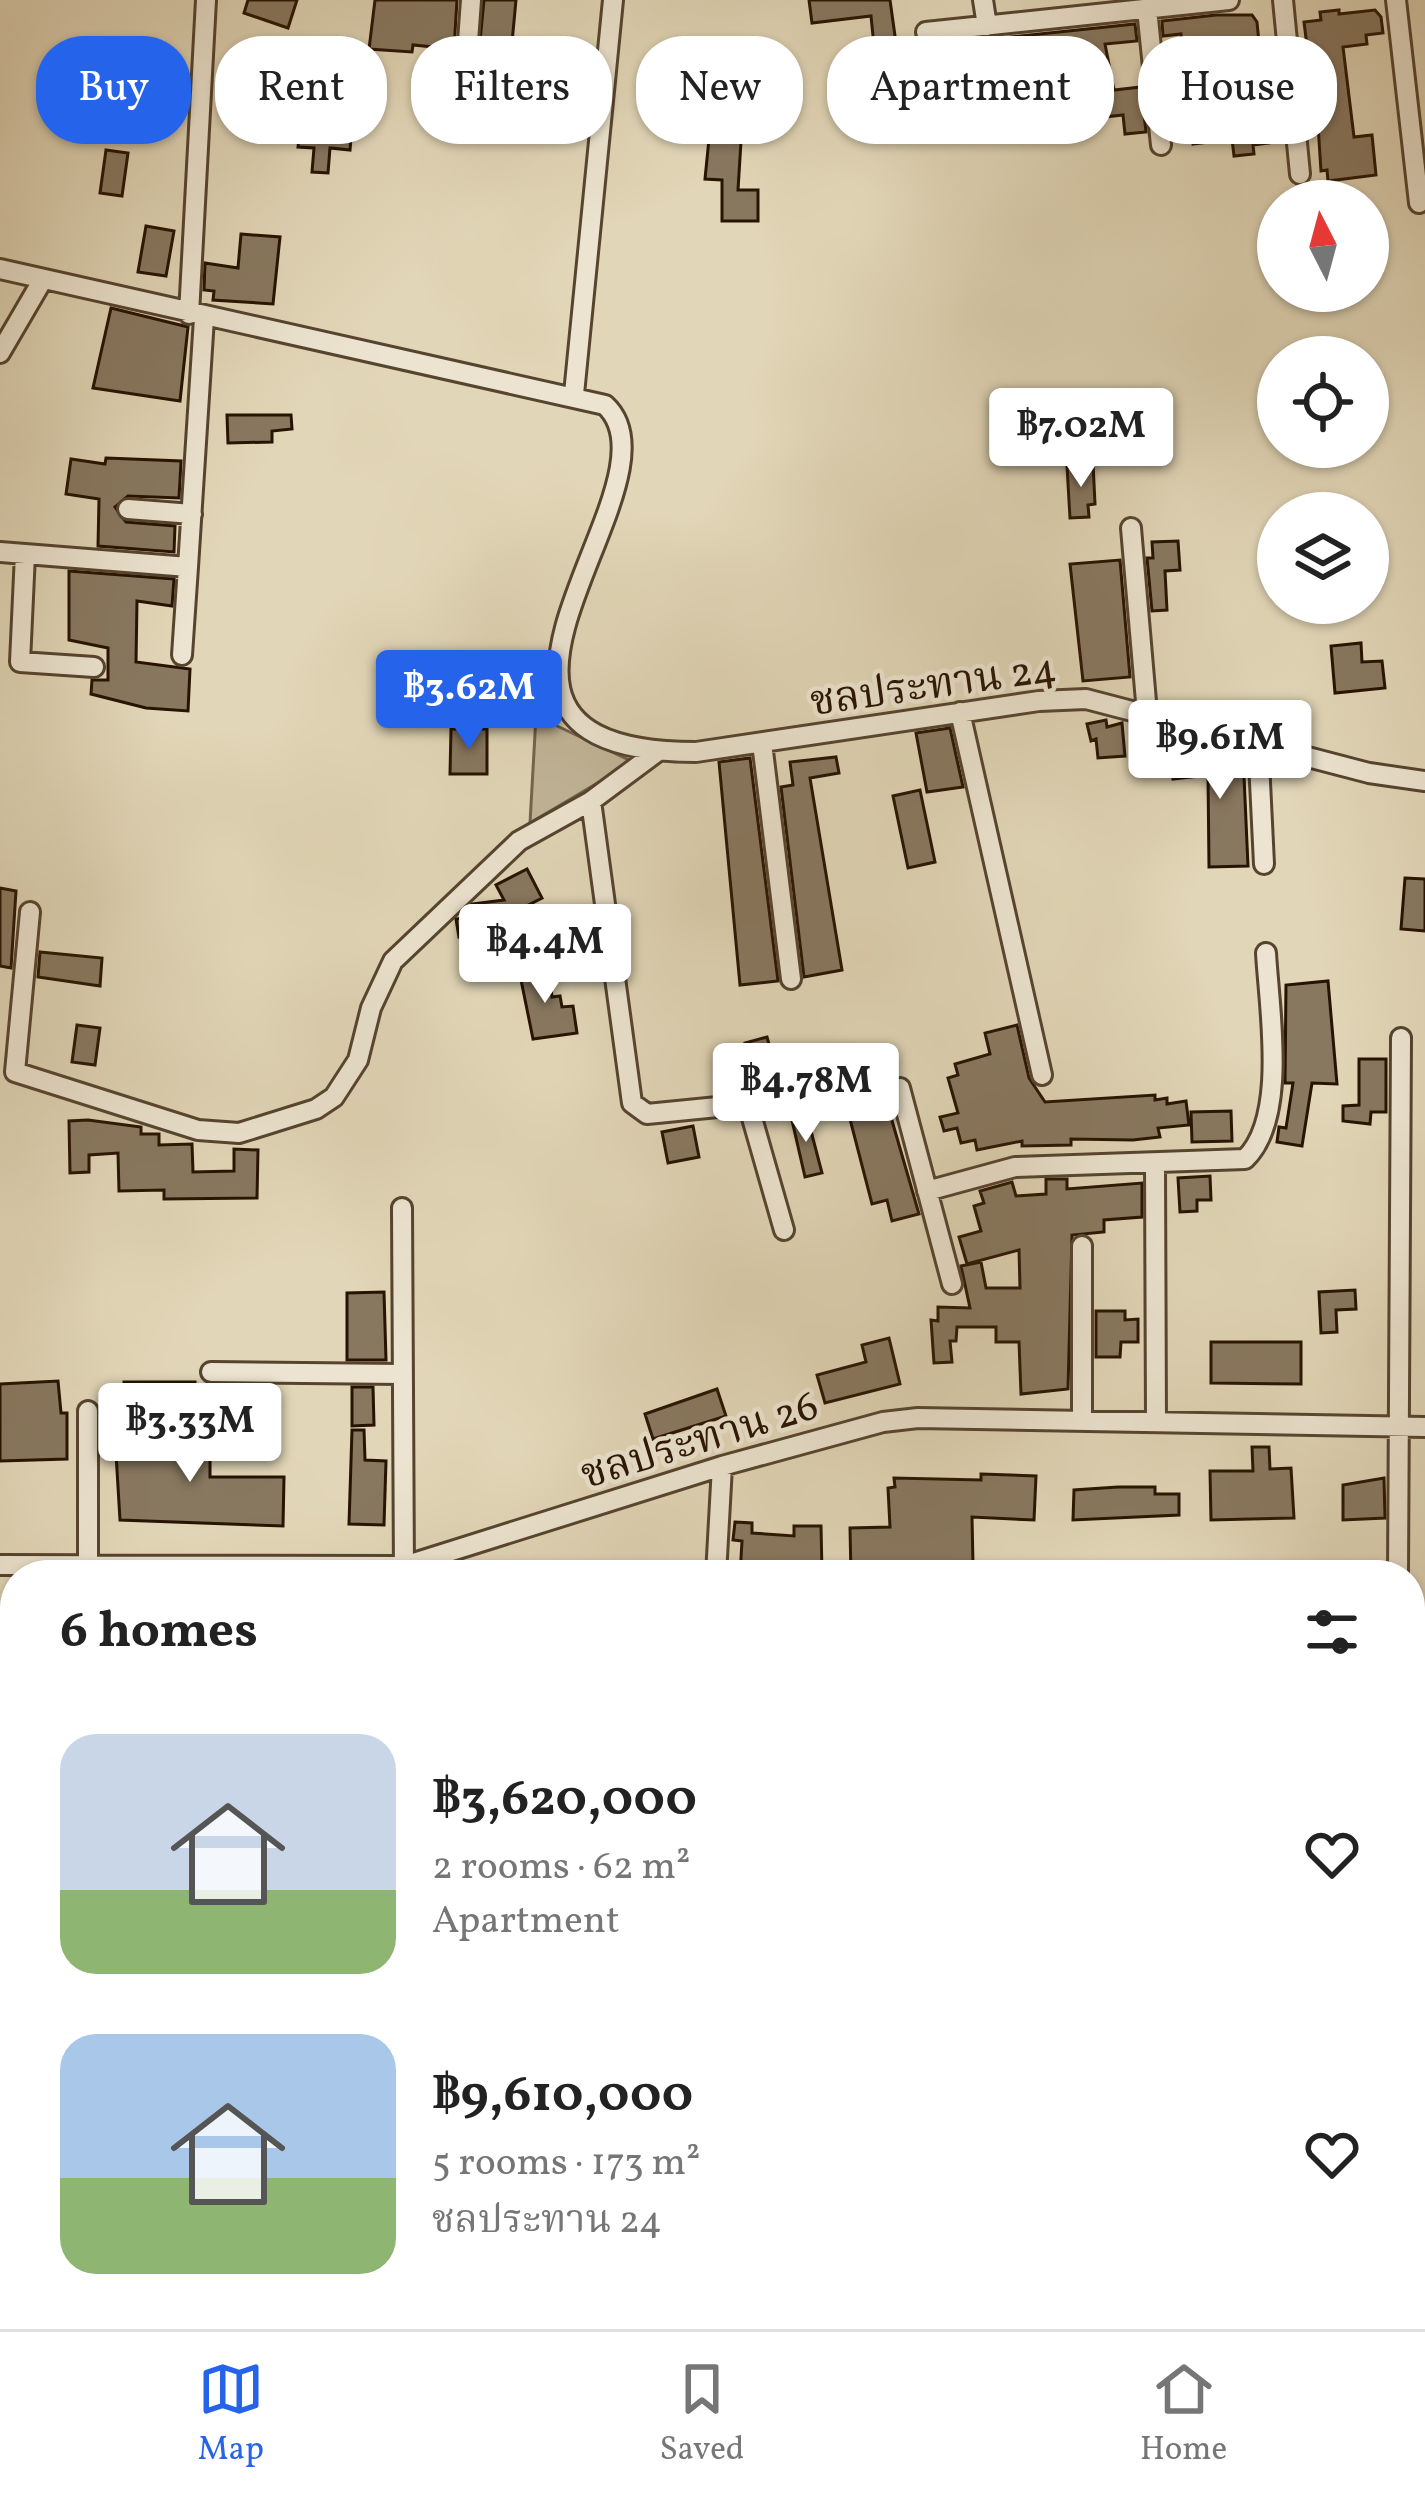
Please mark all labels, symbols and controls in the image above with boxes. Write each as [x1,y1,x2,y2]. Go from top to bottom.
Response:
chip: Buy [36,36,191,144]
chip: Rent [215,36,387,144]
chip: Filters [411,36,612,144]
chip: New [636,36,803,144]
chip: Apartment [827,36,1114,144]
chip: House [1138,36,1337,144]
north arrow [1257,180,1389,312]
map controls [1257,180,1389,624]
button: locate [1257,336,1389,468]
pin: ฿7.02M [983,388,1179,490]
text: ฿7.02M [1016,400,1146,454]
button: layers [1257,492,1389,624]
street label: ชลประทาน 24 [807,641,1060,734]
pin: ฿3.62M [371,650,567,752]
text: ฿3.62M [403,662,535,716]
pin: ฿9.61M [1122,700,1318,802]
text: ฿9.61M [1155,712,1285,766]
pin: ฿4.4M [461,904,629,1006]
text: ฿4.4M [486,916,604,970]
pin: ฿4.78M [708,1043,904,1145]
text: ฿4.78M [740,1055,872,1109]
street label: ชลประทาน 26 [574,1378,826,1506]
pin: ฿3.33M [92,1383,288,1485]
text: ฿3.33M [125,1395,255,1449]
text: 6 homes [60,1597,258,1668]
icon: filters [1299,1599,1365,1665]
text: ฿3,620,000 [432,1765,697,1836]
icon: home [156,1782,300,1926]
icon: heart [1299,1821,1365,1887]
text: 2 rooms · 62 m² [432,1841,690,1895]
text: Apartment [432,1895,620,1949]
text: ฿9,610,000 [432,2061,693,2132]
icon: home [156,2082,300,2226]
icon: heart [1299,2121,1365,2187]
text: 5 rooms · 173 m² [432,2137,700,2191]
text: ชลประทาน 24 [432,2195,662,2249]
tab: Map [198,2356,264,2474]
tab: Saved [659,2356,744,2474]
tab: Home [1140,2356,1227,2474]

